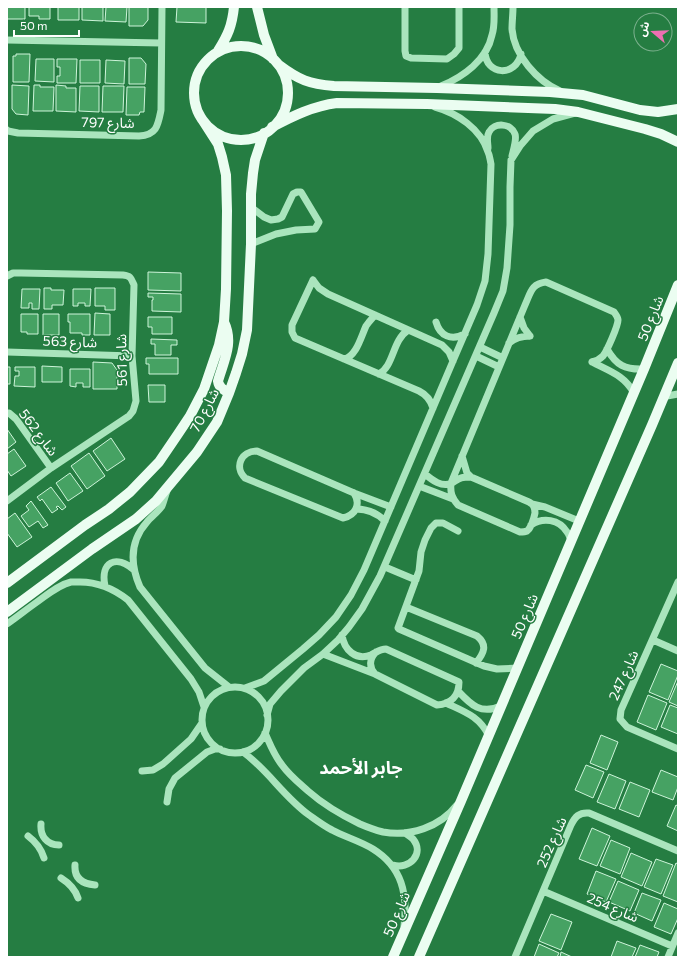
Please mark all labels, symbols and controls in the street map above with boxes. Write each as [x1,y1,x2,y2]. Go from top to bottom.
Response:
scale bar [14,12,79,38]
north arrow [633,12,673,52]
text: 50 m [20,18,48,32]
text: ش [634,19,653,38]
street label: شارع 797 [81,113,135,134]
street label: شارع 50 [633,293,670,344]
street label: شارع 563 [42,332,98,353]
street label: شارع 561 [112,334,133,386]
street label: شارع 70 [186,385,225,436]
street label: شارع 562 [13,405,62,461]
street label: شارع 50 [507,591,544,642]
street label: شارع 247 [604,647,644,704]
district label: جابر الأحمد [319,756,403,779]
street label: شارع 252 [532,814,572,871]
street label: شارع 50 [379,889,416,940]
street label: شارع 254 [584,889,641,928]

